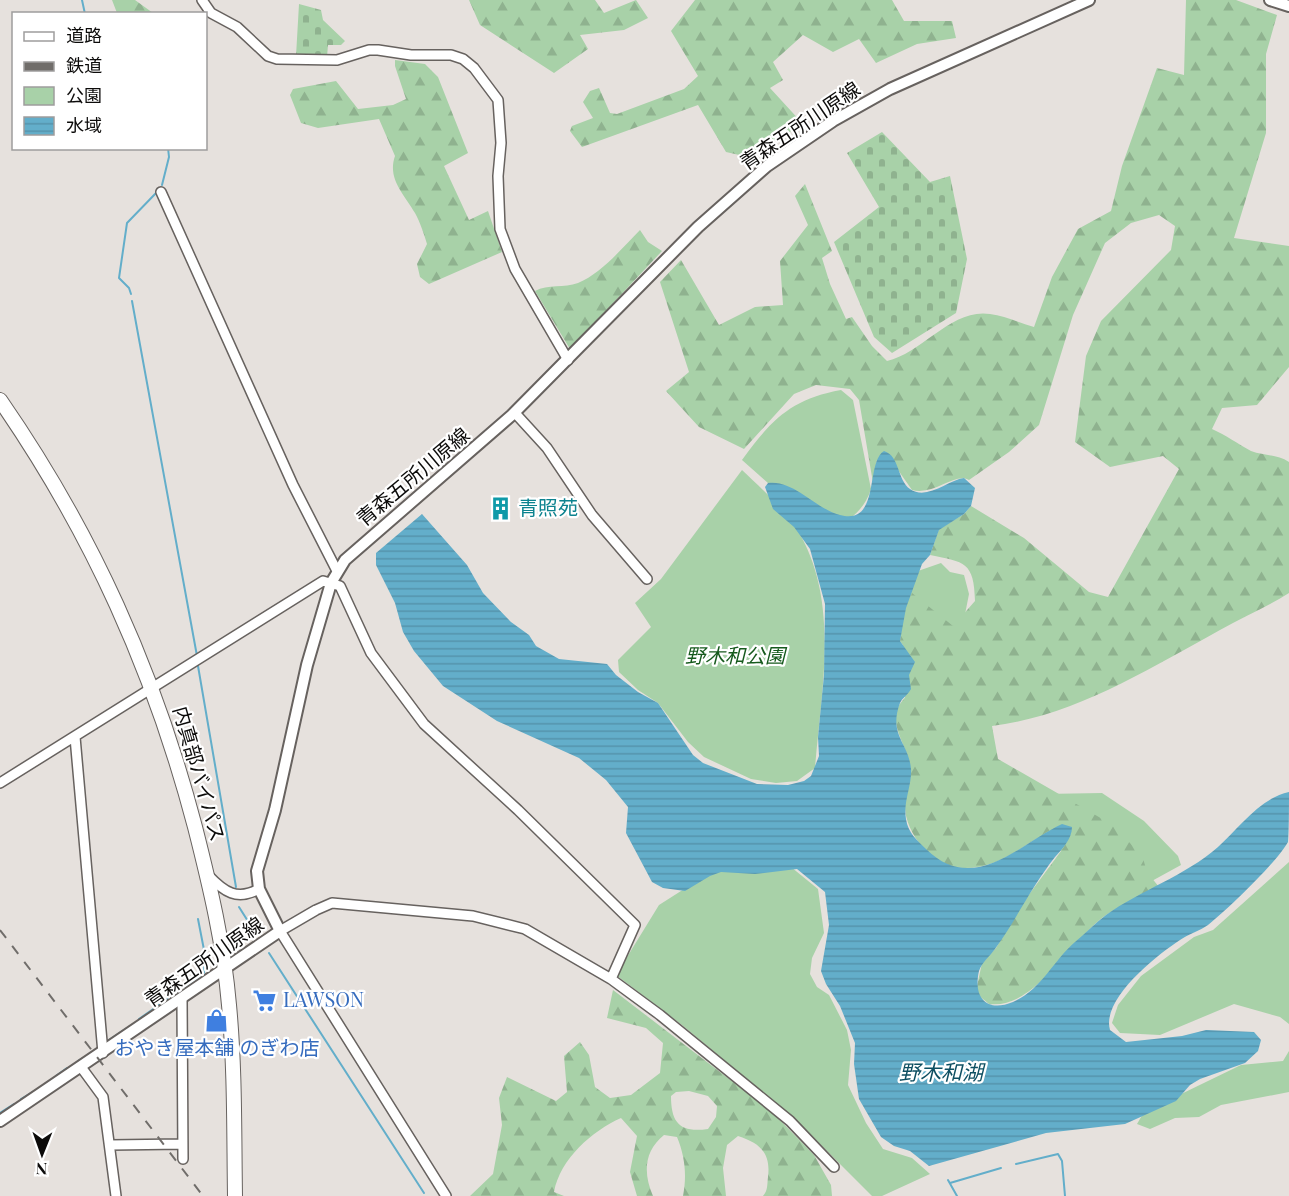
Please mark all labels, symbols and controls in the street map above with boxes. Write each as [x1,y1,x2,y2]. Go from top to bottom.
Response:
legend [12,12,207,150]
text: 道路 [66,23,102,47]
text: 鉄道 [66,53,102,77]
street label: 青森五所川原線 [734,74,865,175]
text: 公園 [66,83,102,107]
text: 水域 [66,113,102,137]
street label: 青森五所川原線 [350,421,474,531]
place label: 青照苑 [518,493,578,520]
building icon: 青照苑 [487,495,513,521]
park label: 野木和公園 [685,641,788,668]
street label: 内真部バイパス [168,703,233,844]
street label: 青森五所川原線 [138,910,268,1012]
place label: LAWSON [283,985,364,1012]
supermarket icon: LAWSON [252,987,278,1013]
shop icon: おやき屋本舗 のぎわ店 [204,1007,230,1033]
place label: おやき屋本舗 のぎわ店 [115,1033,319,1060]
water label: 野木和湖 [899,1057,986,1085]
north arrow [12,1124,72,1184]
text: N [35,1159,48,1180]

